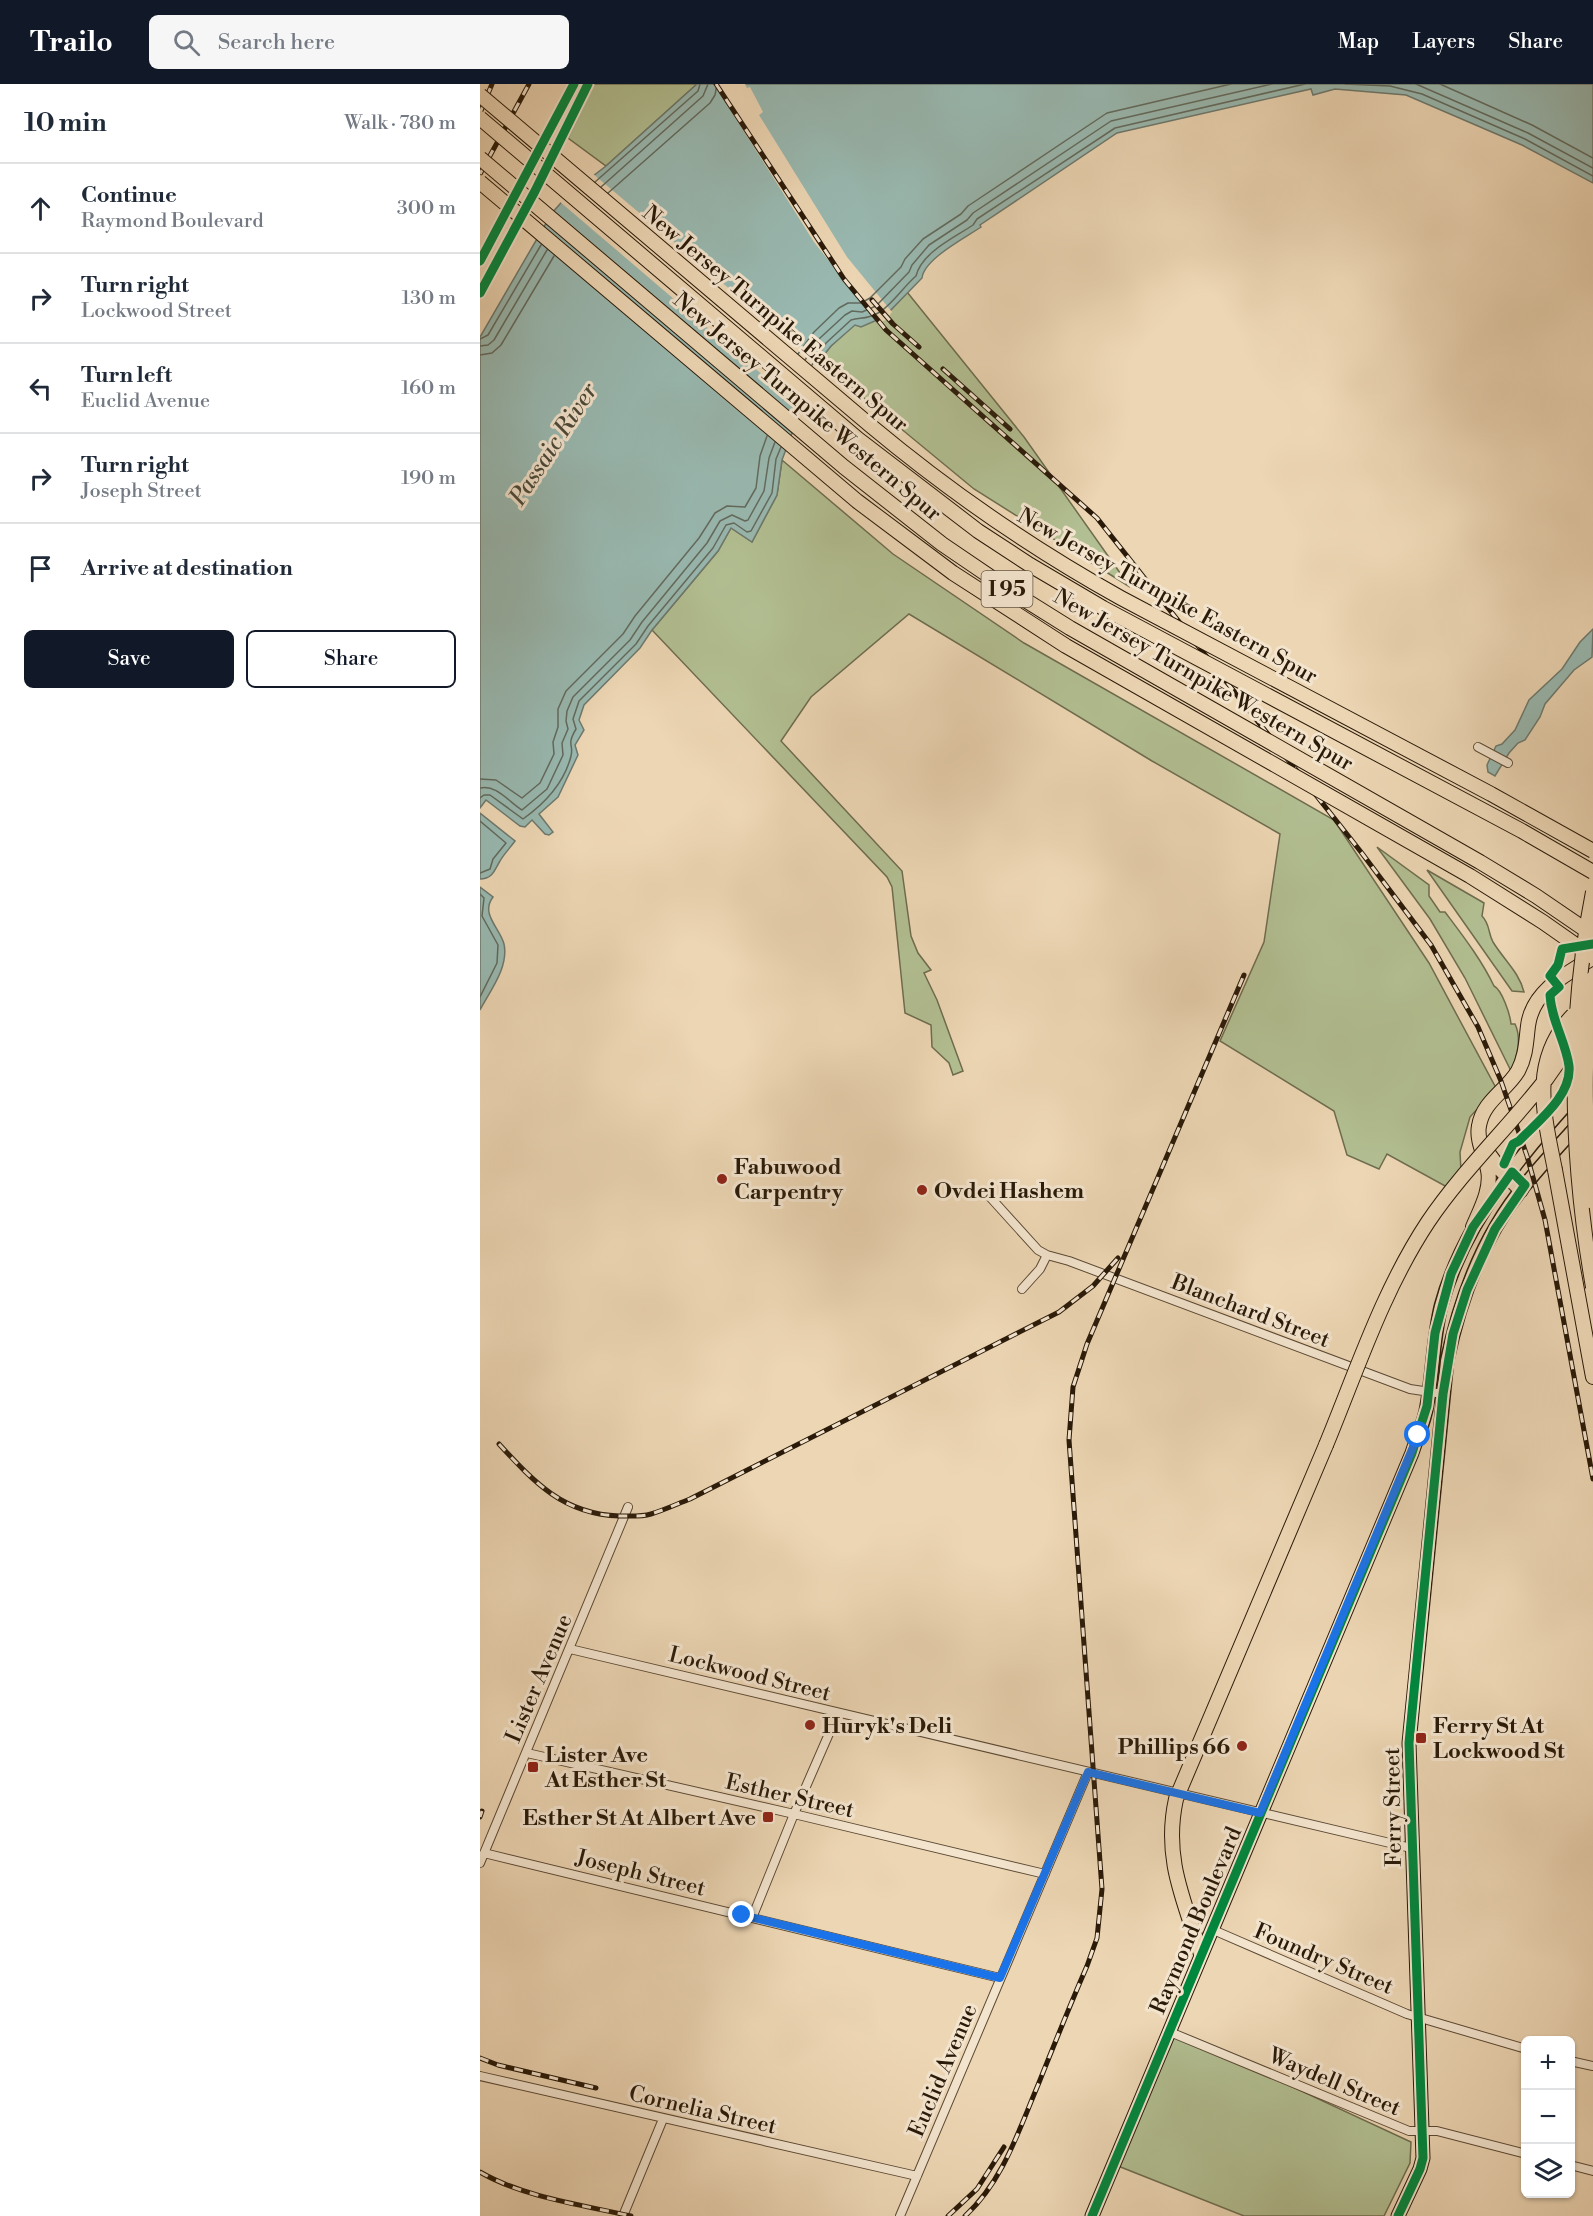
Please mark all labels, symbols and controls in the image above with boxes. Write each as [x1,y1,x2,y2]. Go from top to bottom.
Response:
search box [149,15,569,69]
text: Trailo [30,25,113,60]
icon: search [170,26,203,59]
text: Search here [218,29,335,56]
text: Map [1338,29,1379,55]
text: Layers [1412,29,1475,55]
text: Share [1508,29,1563,55]
text: 10 min [24,107,107,139]
text: Walk · 780 m [344,111,456,136]
text: Continue [81,182,177,209]
icon: ahead [24,192,57,225]
text: 300 m [397,196,456,221]
street label: New Jersey Turnpike Eastern Spur [637,200,913,438]
text: Raymond Boulevard [81,209,264,234]
text: Turn right [81,272,189,299]
icon: right [24,282,57,315]
text: 130 m [401,286,456,311]
street label: New Jersey Turnpike Western Spur [667,287,947,527]
text: Lockwood Street [81,299,232,324]
text: Turn left [81,362,172,389]
icon: left [24,372,57,405]
text: 160 m [401,376,456,401]
water label: Passaic River [503,377,605,512]
text: Euclid Avenue [81,389,210,414]
text: Turn right [81,452,189,479]
icon: right [24,462,57,495]
text: 190 m [401,466,456,491]
text: Joseph Street [81,479,202,504]
street label: New Jersey Turnpike Eastern Spur [1013,502,1322,690]
icon: arrive [24,552,57,585]
text: Arrive at destination [81,555,293,582]
road number: I 95 [982,571,1032,607]
street label: New Jersey Turnpike Western Spur [1048,583,1358,777]
button: Save [24,630,234,688]
button: Share [246,630,456,688]
place label: Fabuwood Carpentry [734,1154,844,1206]
marker: Fabuwood Carpentry [715,1172,729,1186]
place label: Ovdei Hashem [934,1178,1084,1205]
marker: Ovdei Hashem [915,1183,929,1197]
street label: Blanchard Street [1166,1268,1334,1354]
route start [1404,1421,1430,1447]
street label: Lister Avenue [500,1610,579,1747]
street label: Lockwood Street [666,1641,834,1708]
place label: Huryk's Deli [822,1713,952,1740]
place label: Ferry St At Lockwood St [1433,1713,1565,1765]
marker: Huryk's Deli [803,1718,817,1732]
marker: Ferry St At Lockwood St [1414,1731,1428,1745]
place label: Phillips 66 [1118,1734,1230,1761]
marker: Phillips 66 [1235,1739,1249,1753]
place label: Lister Ave At Esther St [544,1742,666,1794]
street label: Ferry Street [1379,1747,1408,1867]
marker: Lister Ave At Esther St [526,1760,540,1774]
street label: Esther Street [723,1769,857,1824]
place label: Esther St At Albert Ave [523,1805,756,1832]
marker: Esther St At Albert Ave [761,1810,775,1824]
street label: Raymond Boulevard [1145,1822,1248,2018]
street label: Joseph Street [572,1844,708,1903]
route end [728,1901,754,1927]
street label: Foundry Street [1250,1918,1397,2001]
street label: Euclid Avenue [903,2000,984,2141]
map controls [1521,2036,1575,2198]
button: + [1521,2036,1575,2090]
street label: Waydell Street [1263,2042,1405,2122]
street label: Cornelia Street [626,2080,779,2141]
button: − [1521,2090,1575,2144]
button: layers [1521,2144,1575,2198]

